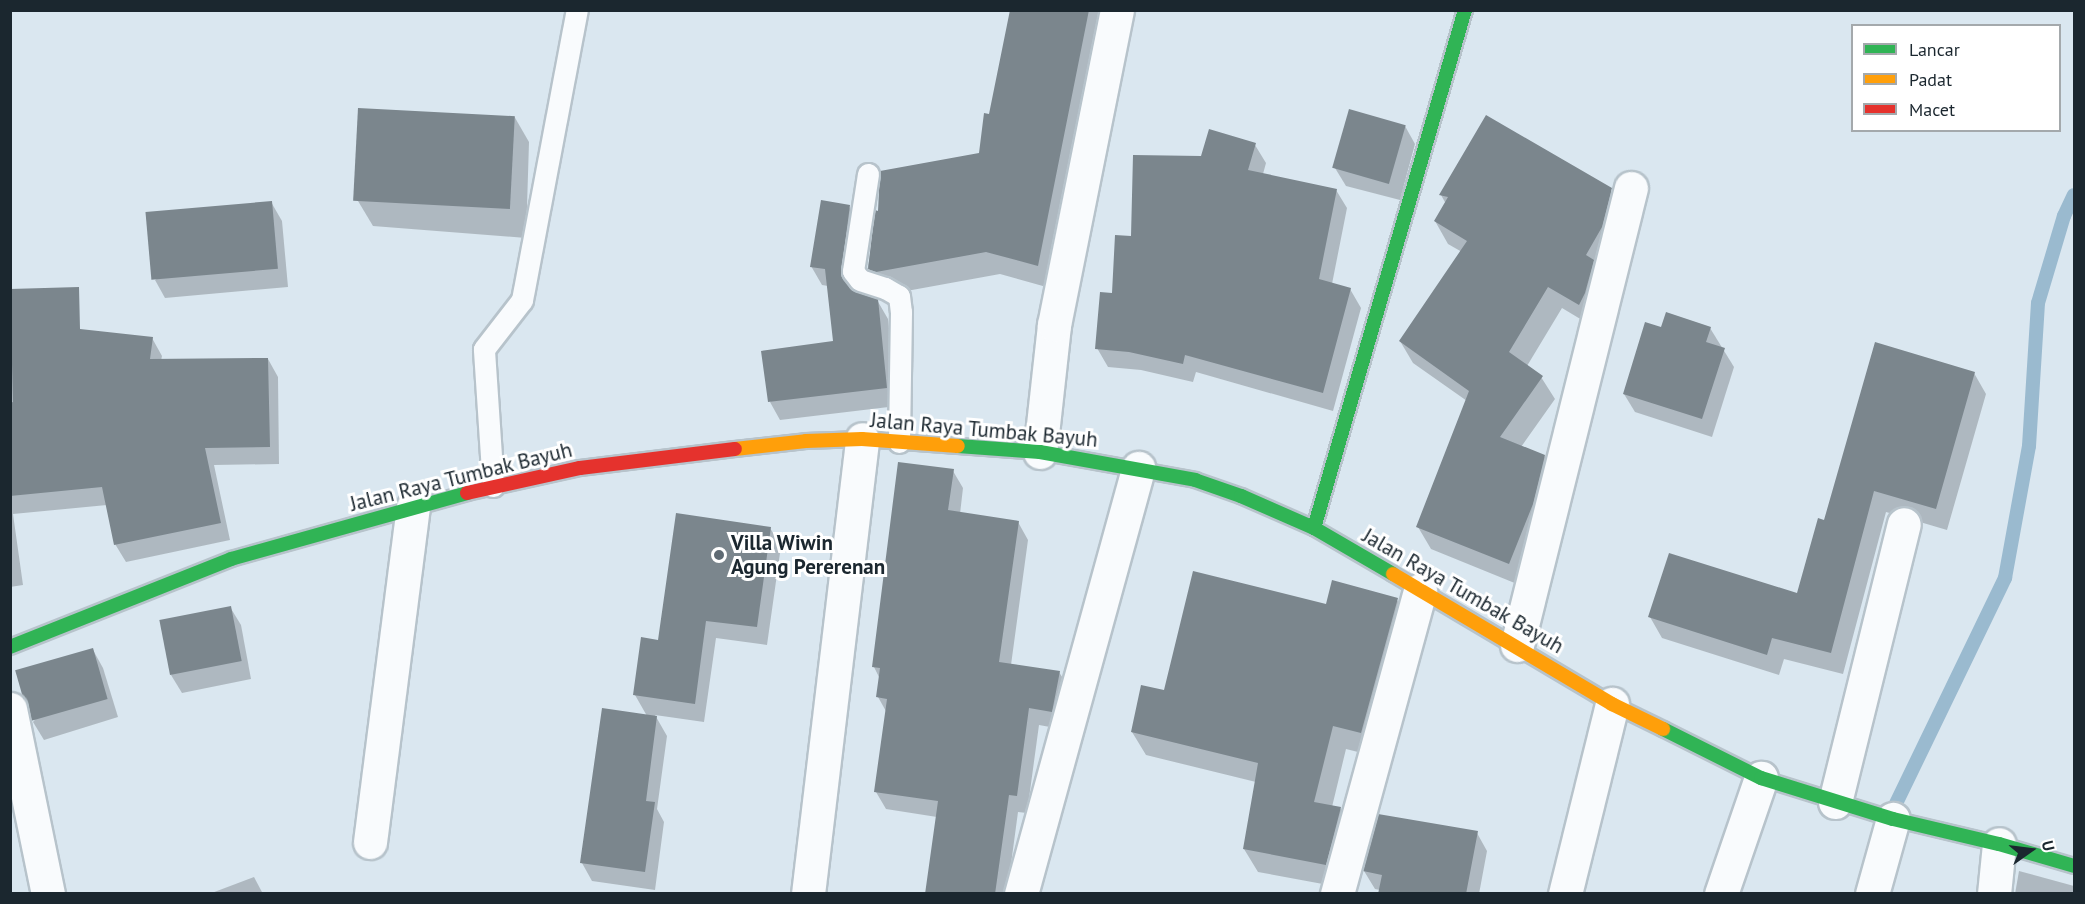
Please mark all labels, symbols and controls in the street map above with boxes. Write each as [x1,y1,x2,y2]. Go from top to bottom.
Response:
legend [1851,24,2061,132]
text: Lancar [1909,38,1960,61]
text: Padat [1909,68,1952,91]
text: Macet [1909,98,1955,121]
street label: Jalan Raya Tumbak Bayuh [869,407,1099,453]
street label: Jalan Raya Tumbak Bayuh [347,437,575,517]
street label: Jalan Raya Tumbak Bayuh [1357,523,1569,659]
place label: Villa Wiwin Agung Pererenan [731,530,885,580]
marker: Villa Wiwin Agung Pererenan [712,548,726,562]
north arrow [2001,820,2061,880]
text: U [2038,838,2059,853]

